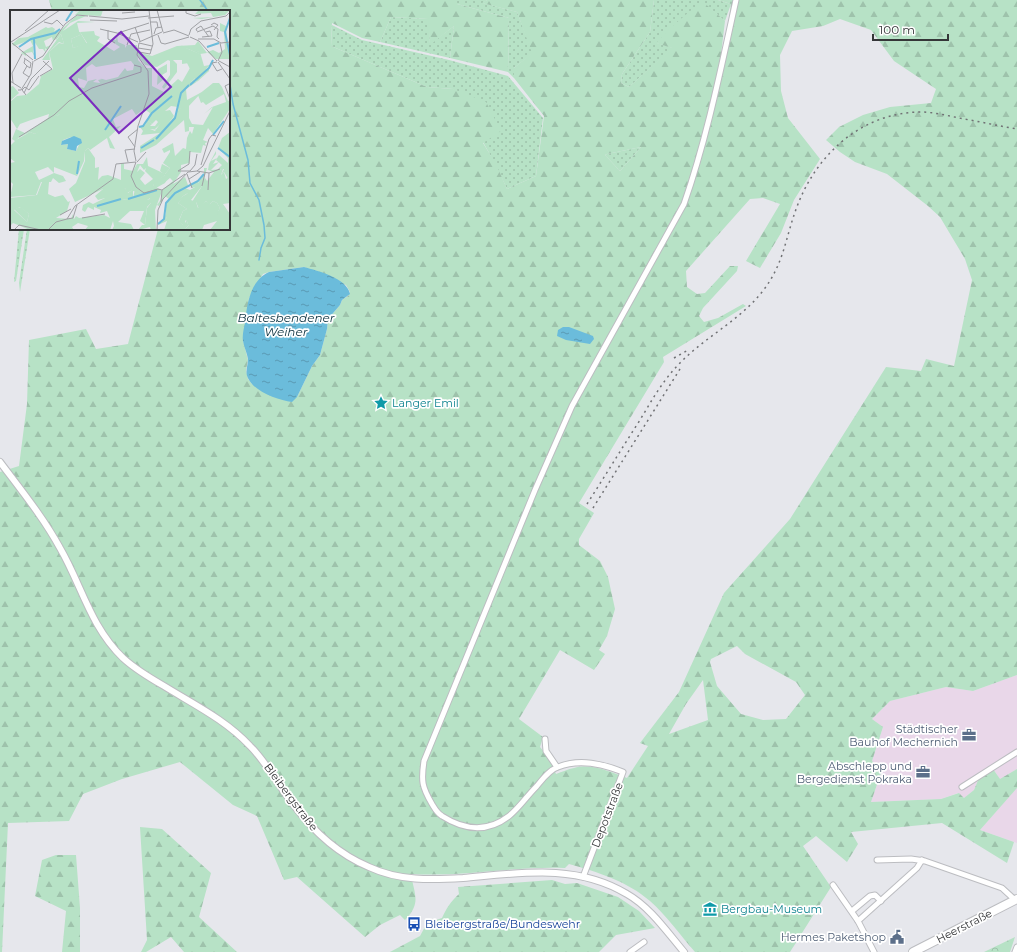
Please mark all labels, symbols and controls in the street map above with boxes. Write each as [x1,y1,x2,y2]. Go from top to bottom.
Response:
inset map [10,10,230,230]
scale bar [873,16,948,42]
text: 100 m [879,22,915,37]
water label: Baltesbendener Weiher [237,310,335,339]
place icon: Langer Emil [373,395,389,411]
place label: Langer Emil [392,396,459,410]
place label: Städtischer Bauhof Mechernich [849,722,958,749]
office icon: Städtischer Bauhof Mechernich [961,727,977,743]
place label: Abschlepp und Bergedienst Pokraka [797,759,912,786]
street label: Bleibergstraße [261,760,321,834]
office icon: Abschlepp und Bergedienst Pokraka [915,764,931,780]
street label: Depotstraße [588,780,626,850]
museum icon: Bergbau-Museum [702,901,718,917]
place label: Bergbau-Museum [721,902,822,916]
street label: Heerstraße [934,906,995,946]
bus stop icon: Bleibergstraße/Bundeswehr [406,916,422,932]
place label: Bleibergstraße/Bundeswehr [425,917,580,931]
public building icon: Hermes Paketshop [889,929,905,945]
place label: Hermes Paketshop [781,930,886,944]

